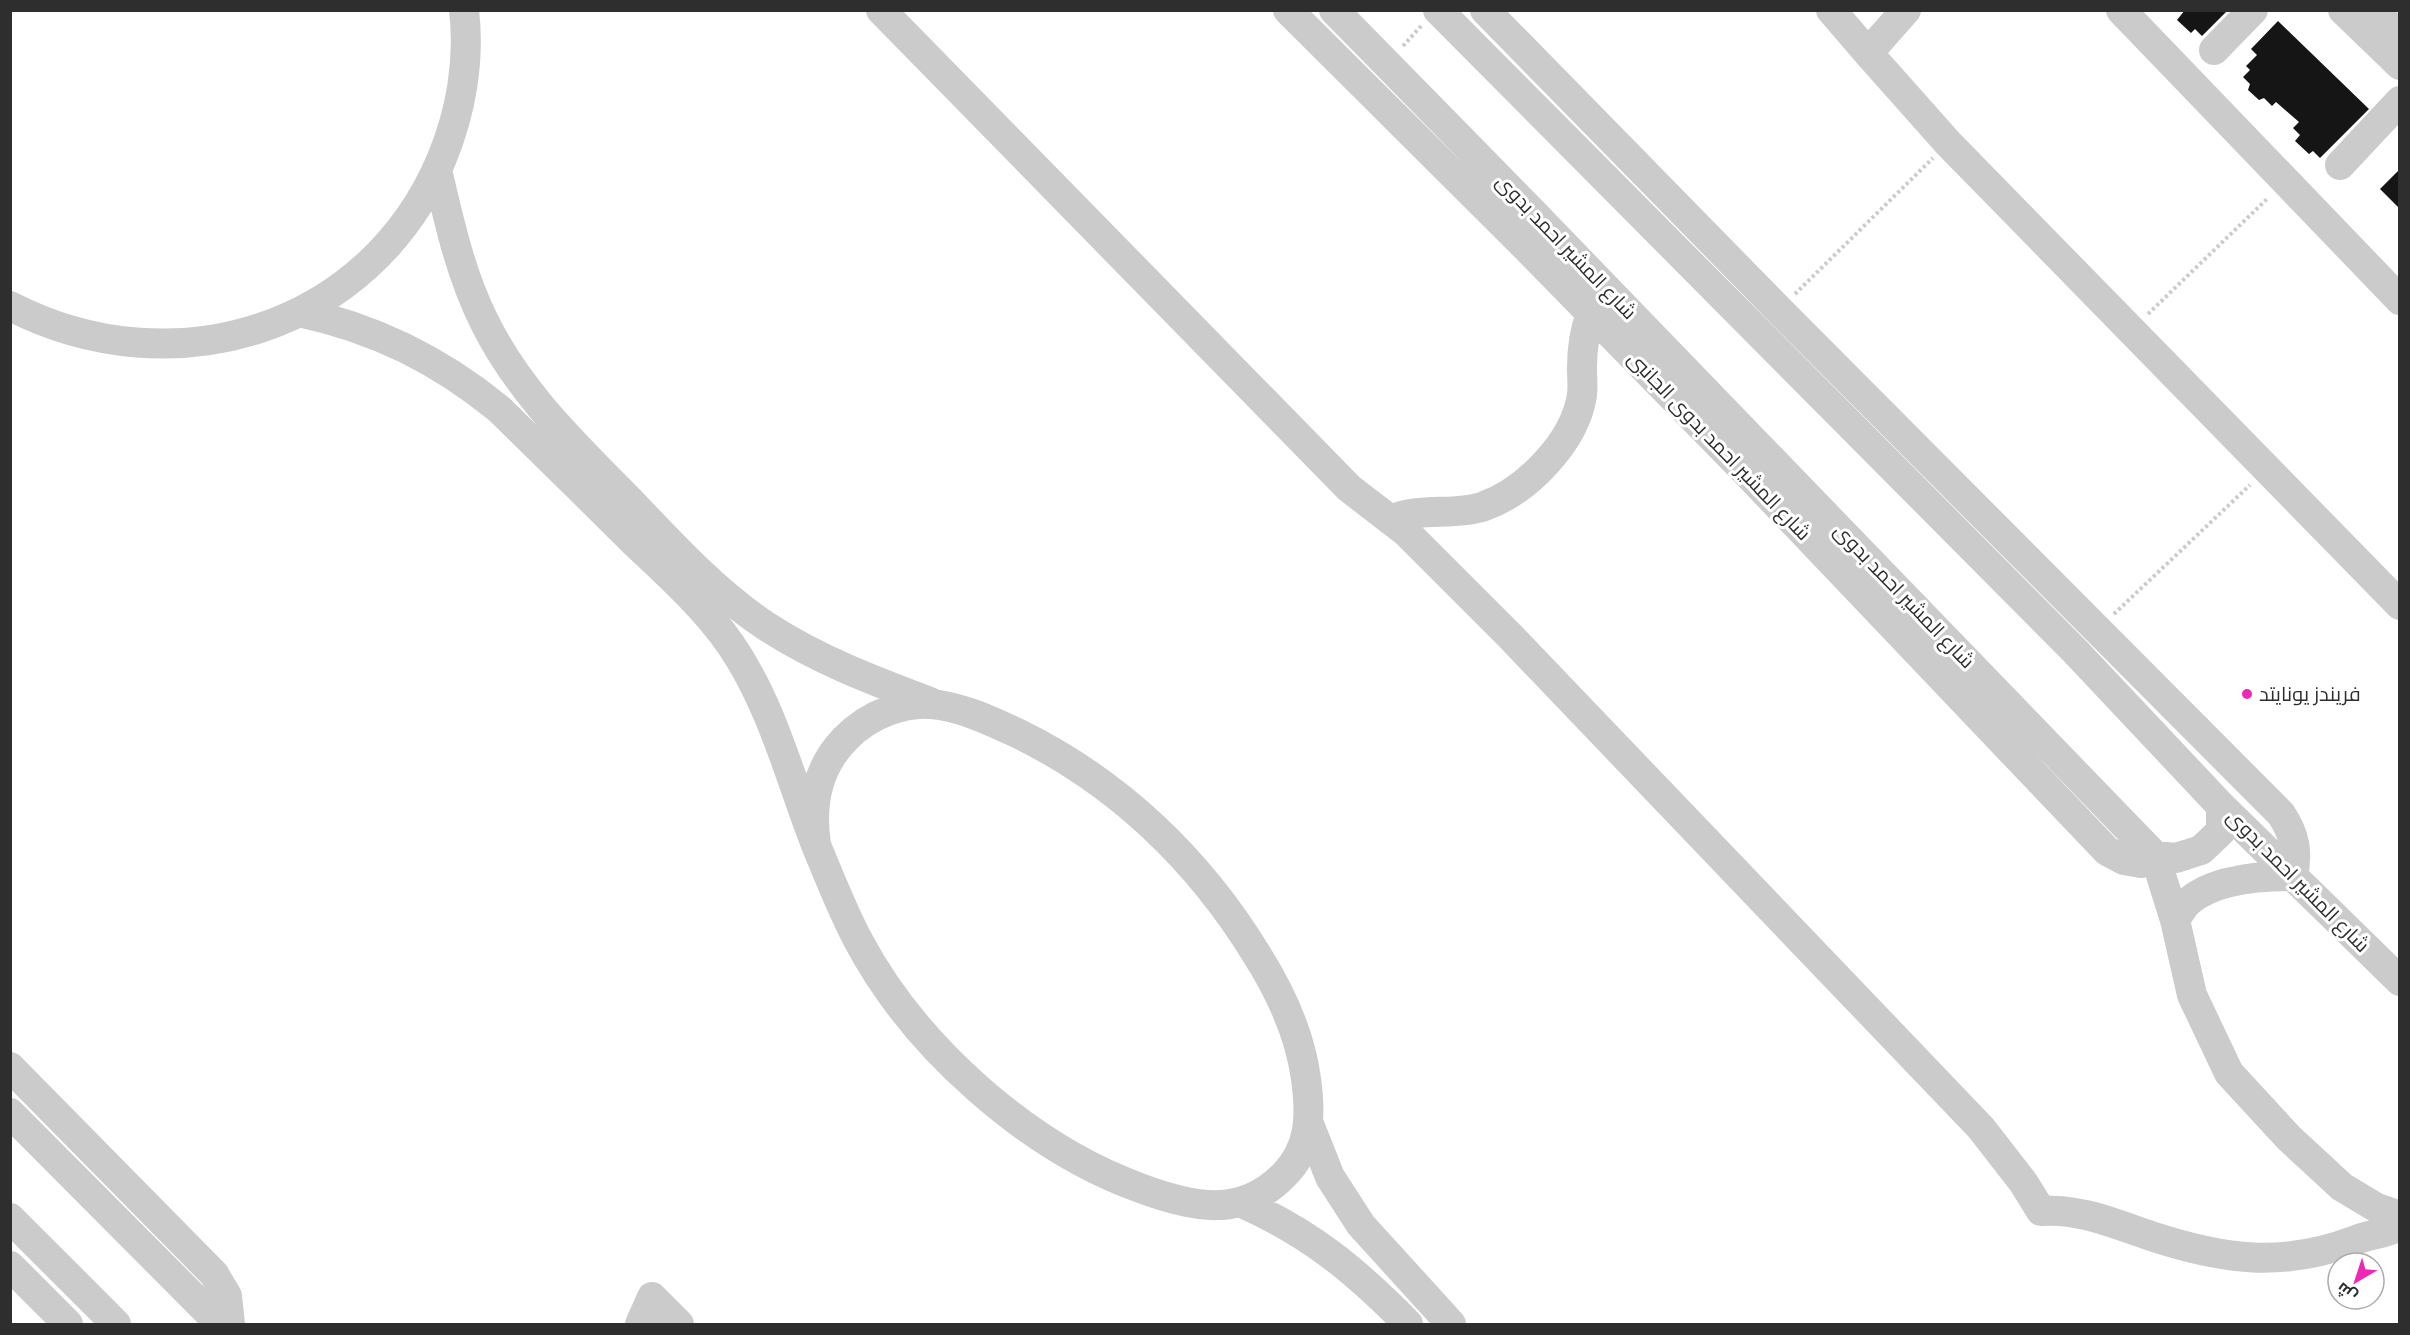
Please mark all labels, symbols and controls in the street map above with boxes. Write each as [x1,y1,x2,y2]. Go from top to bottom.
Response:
street label: شارع المشير احمد بدوى [1490,170,1641,325]
street label: شارع المشير احمد بدوى الجانبى [1621,347,1815,546]
street label: شارع المشير احمد بدوى [1828,519,1979,674]
place label: فريندز يونايتد [2259,683,2361,706]
marker: فريندز يونايتد [2240,687,2254,701]
street label: شارع المشير احمد بدوى [2221,805,2374,958]
north arrow [2326,1251,2386,1311]
text: ش [2333,1278,2361,1306]

